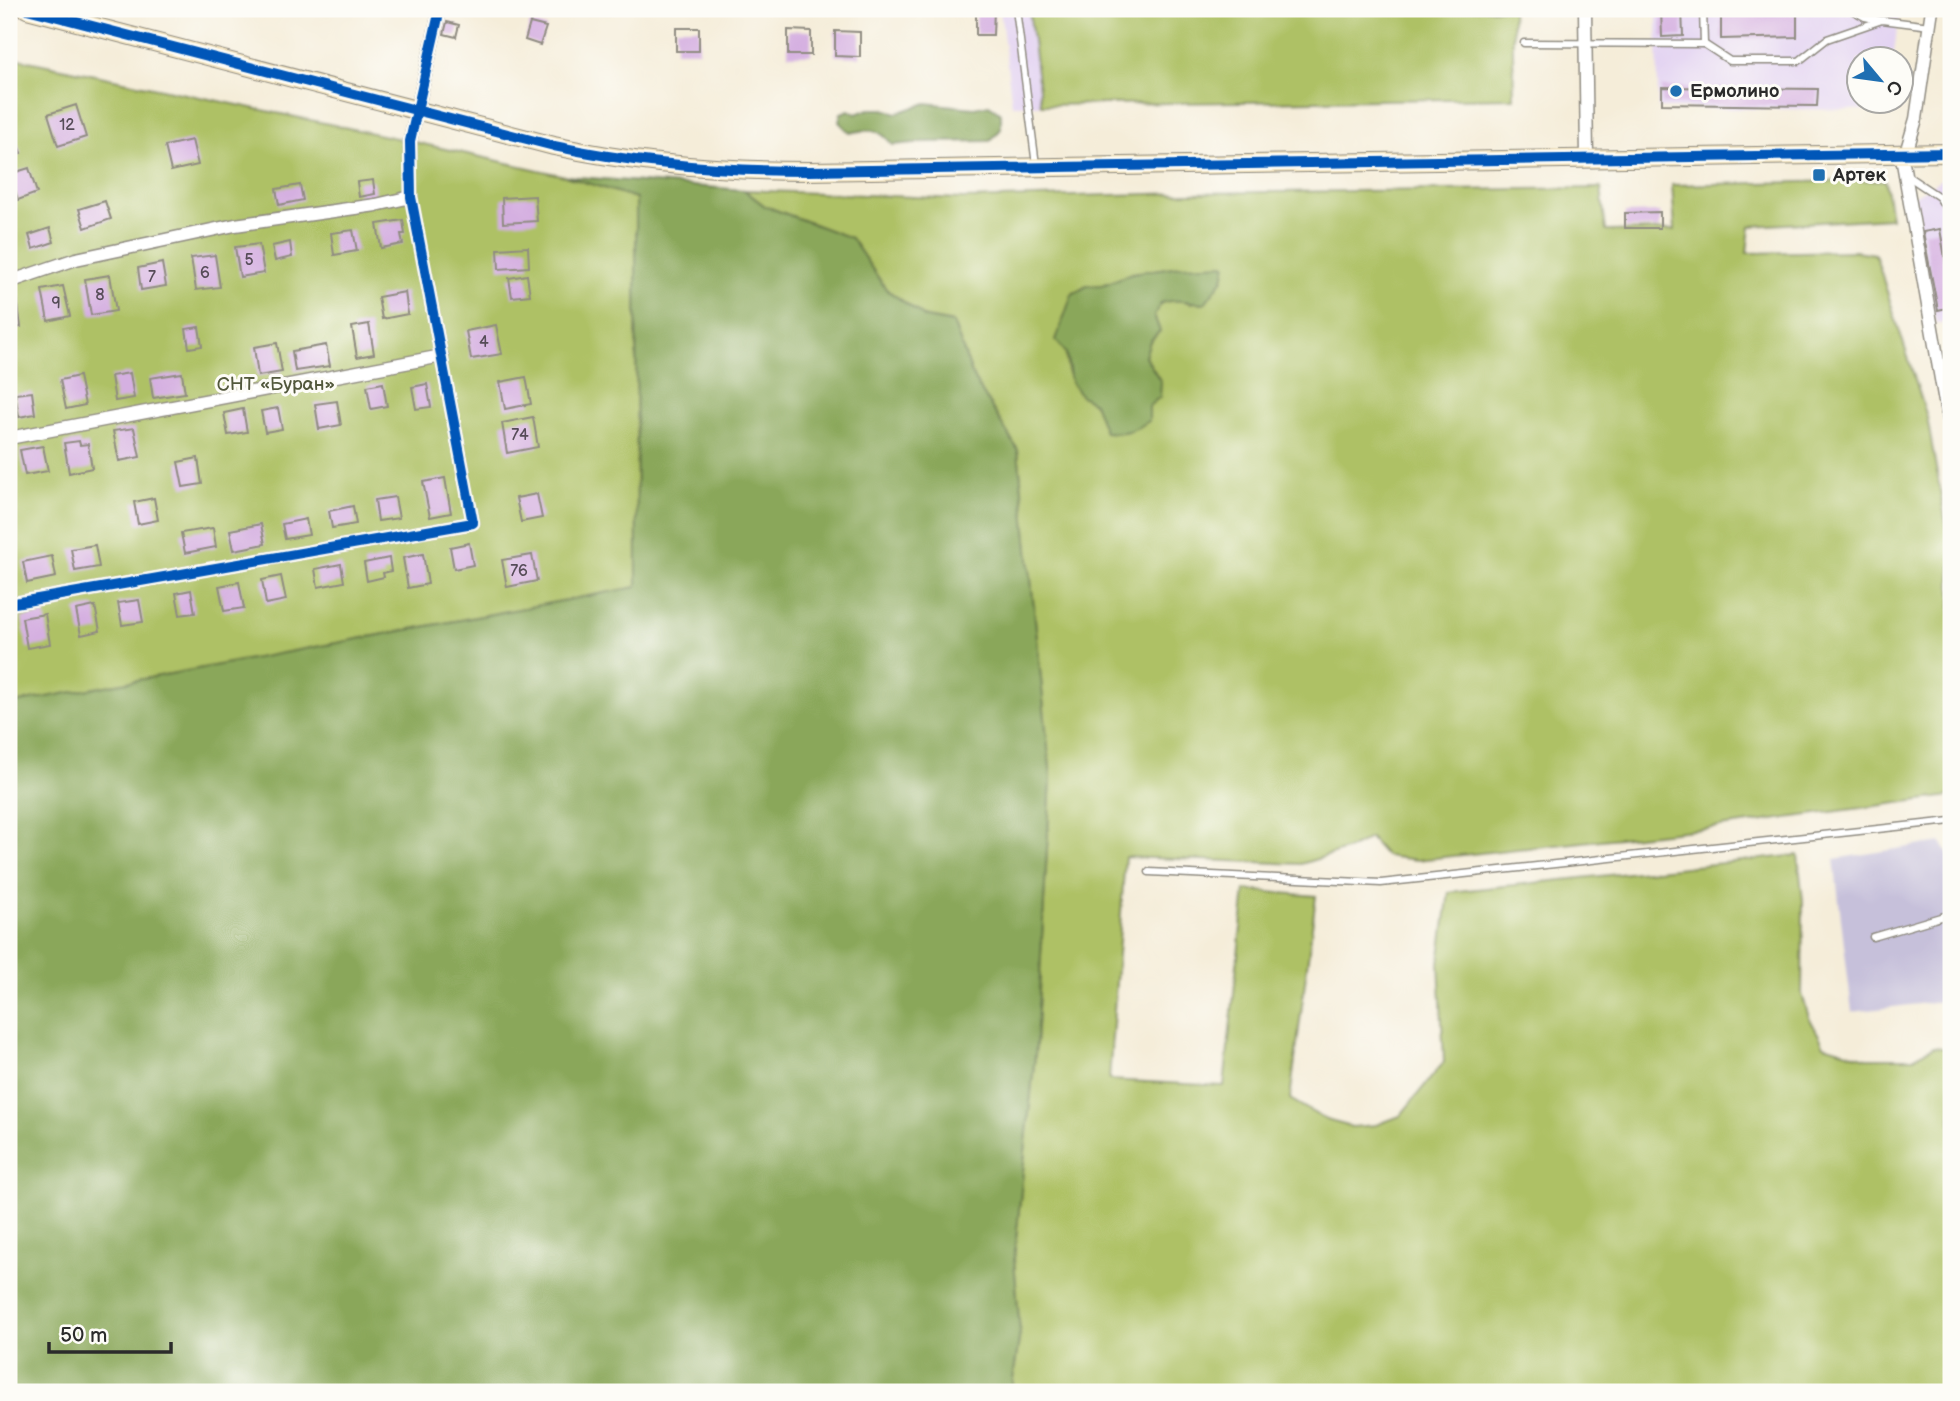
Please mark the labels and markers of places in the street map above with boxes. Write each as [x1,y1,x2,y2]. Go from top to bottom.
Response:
place label: Ермолино [1690,80,1779,103]
marker: Ермолино [1668,83,1684,99]
place label: Артек [1832,164,1886,187]
marker: Артек [1811,167,1827,183]

